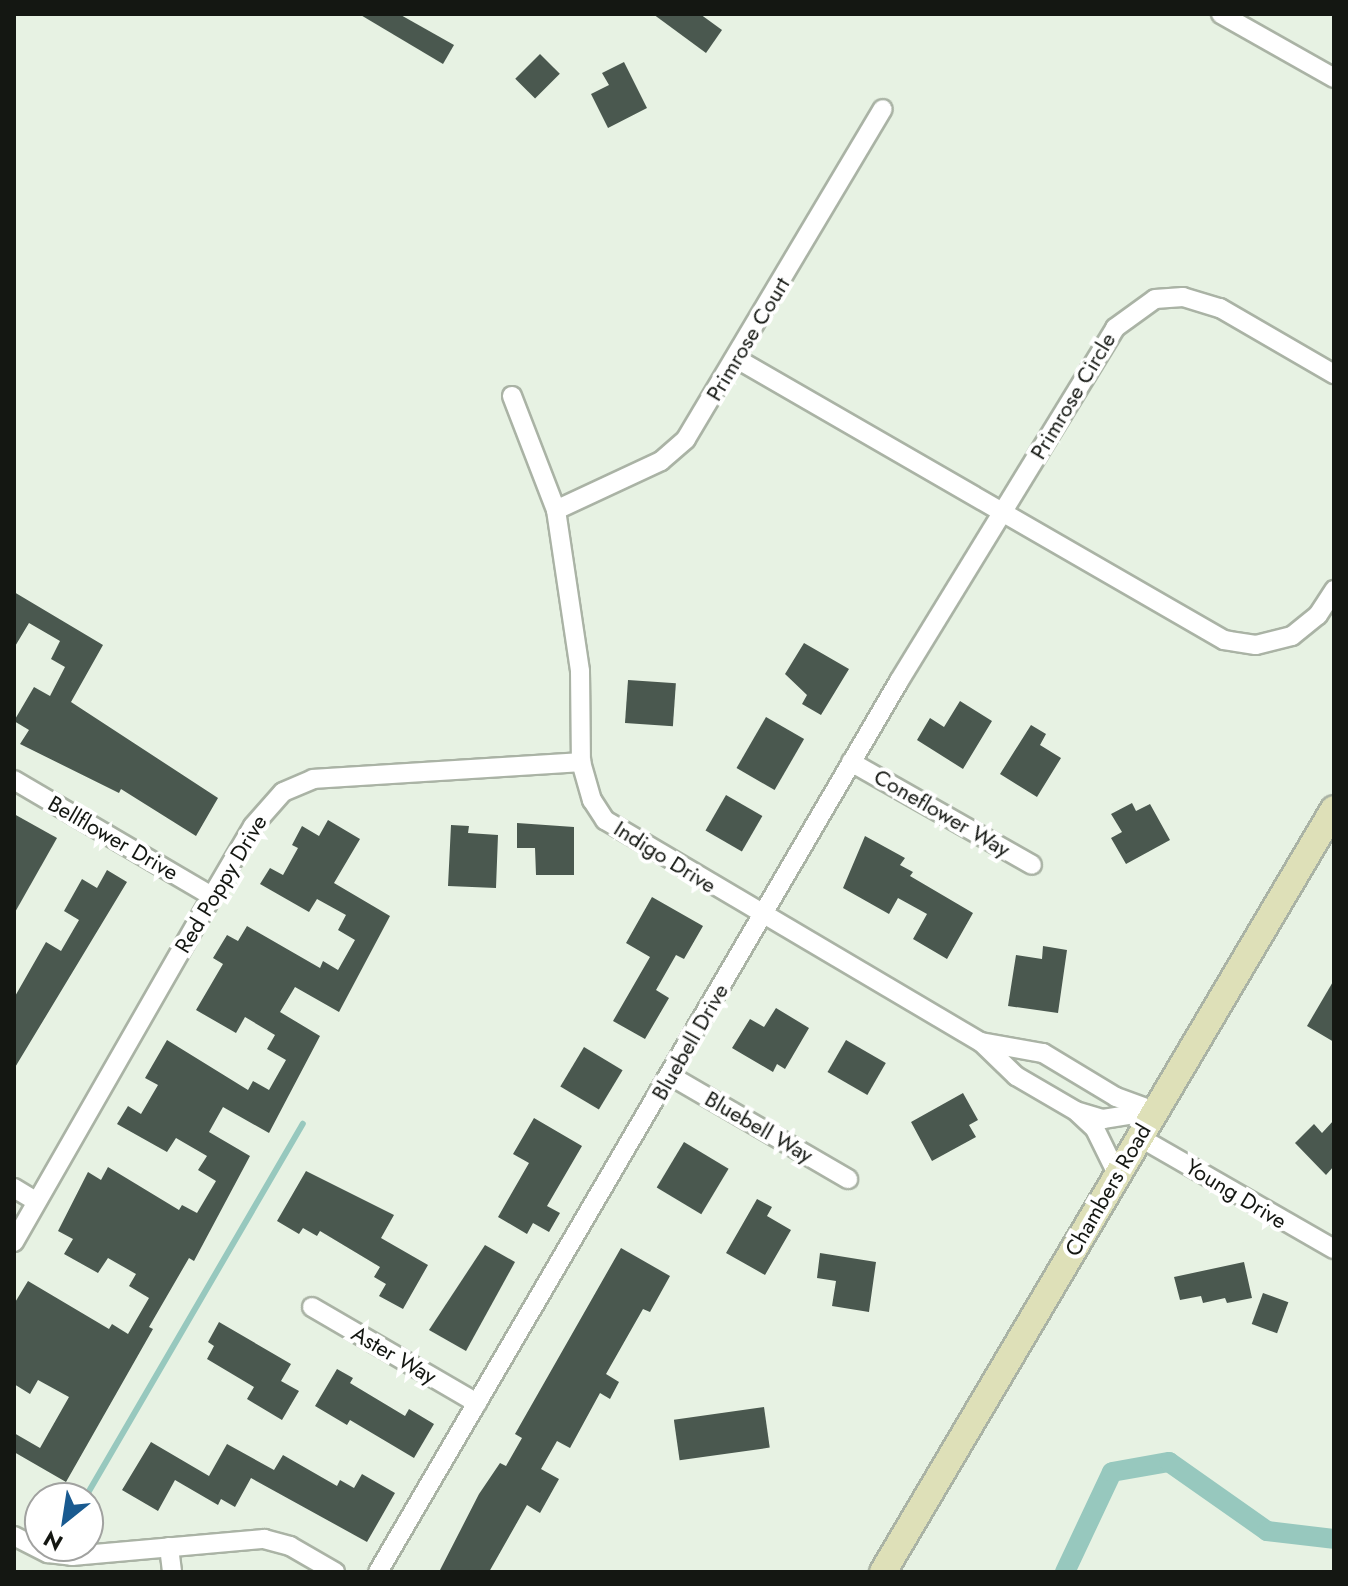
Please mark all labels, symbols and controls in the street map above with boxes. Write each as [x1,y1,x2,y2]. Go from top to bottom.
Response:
street label: Primrose Court [701,272,795,406]
street label: Primrose Circle [1025,328,1121,464]
street label: Coneflower Way [869,763,1015,863]
street label: Bellflower Drive [43,790,183,886]
street label: Red Poppy Drive [169,810,273,958]
street label: Indigo Drive [609,815,721,899]
street label: Bluebell Drive [646,979,734,1105]
street label: Bluebell Way [700,1085,818,1169]
street label: Chambers Road [1059,1119,1157,1261]
street label: Young Drive [1181,1154,1291,1234]
street label: Aster Way [347,1320,441,1390]
north arrow [24,1482,104,1562]
text: N [37,1523,69,1559]

